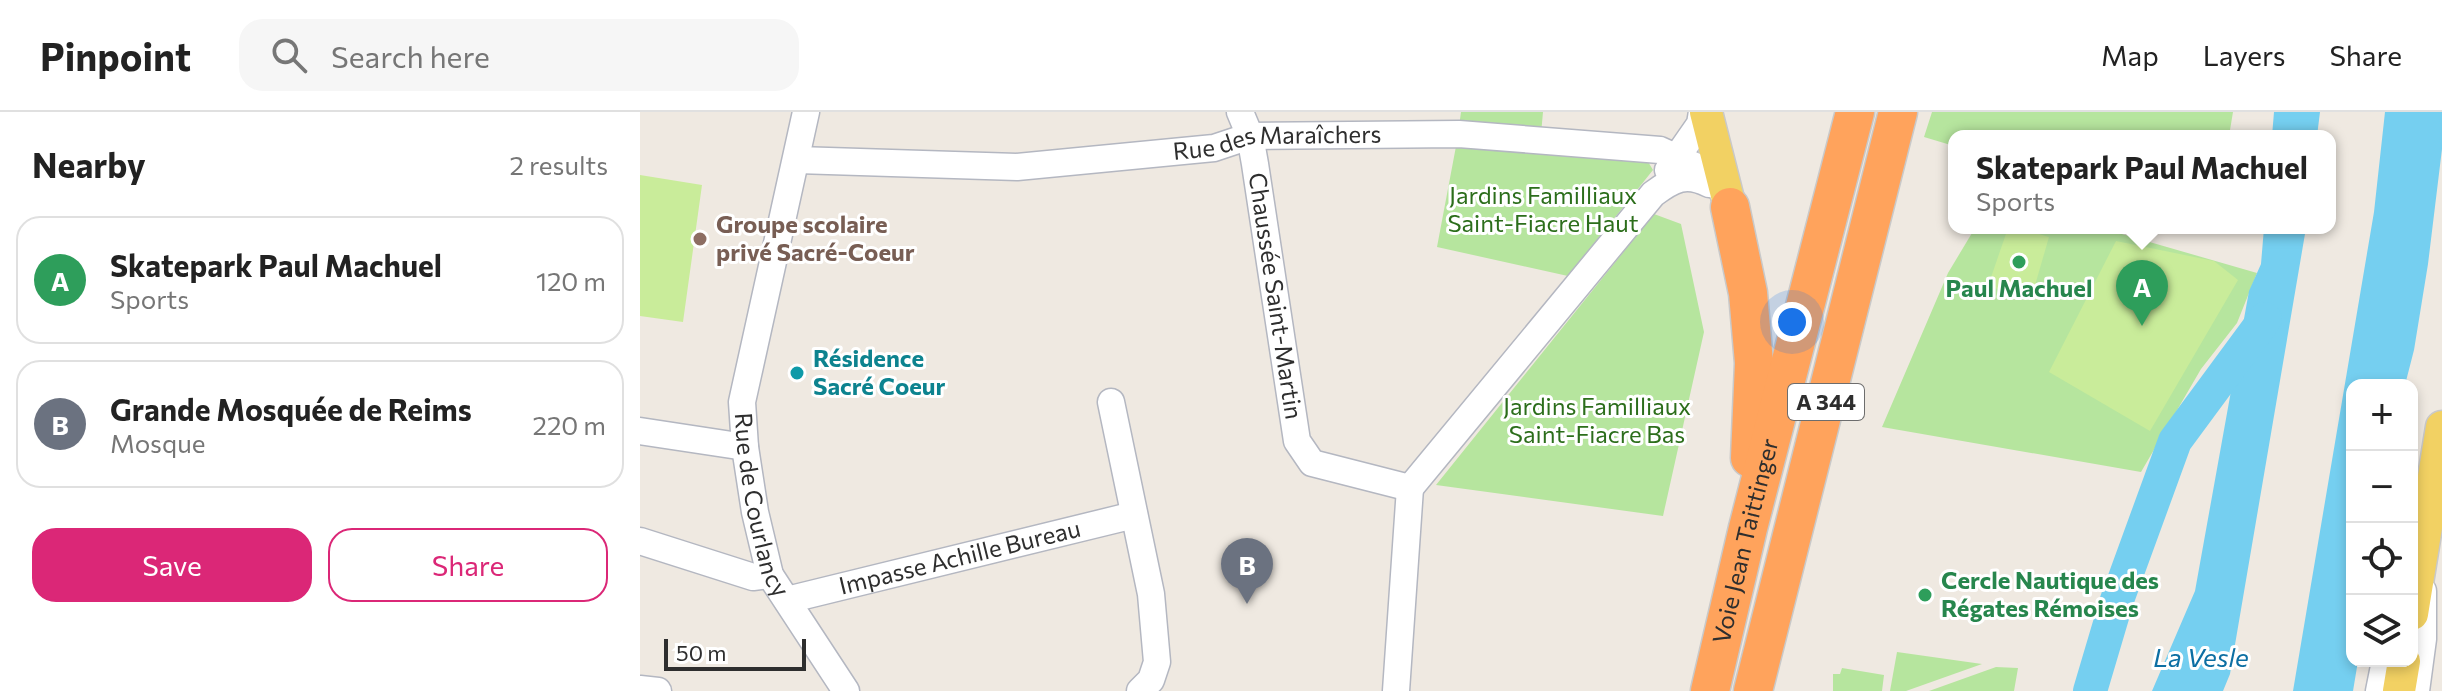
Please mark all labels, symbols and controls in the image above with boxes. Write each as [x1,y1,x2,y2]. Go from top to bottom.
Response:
search box [239,19,799,91]
text: Pinpoint [40,32,191,79]
icon: search [267,33,311,77]
text: Search here [331,37,490,74]
text: Map [2101,38,2159,72]
text: Layers [2203,38,2285,72]
text: Share [2329,38,2402,72]
street label: Rue des Maraîchers [1171,119,1381,165]
popup [1948,130,2336,234]
text: Nearby [32,143,146,185]
text: Skatepark Paul Machuel [1976,148,2308,185]
text: 2 results [510,149,608,180]
street label: Chaussée Saint-Martin [1243,170,1310,421]
park label: Jardins Familliaux Saint-Fiacre Haut [1447,180,1639,237]
text: Sports [1976,185,2055,216]
place label: Groupe scolaire privé Sacré-Coeur [716,209,915,266]
marker: Groupe scolaire privé Sacré-Coeur [691,230,709,248]
text: Skatepark Paul Machuel [110,246,442,283]
marker: Paul Machuel [2010,253,2028,271]
pin: A [2116,260,2168,326]
text: A [51,265,69,296]
text: 120 m [536,265,606,296]
place label: Paul Machuel [1946,273,2092,302]
text: Sports [110,283,189,314]
your location [1772,302,1812,342]
place label: Résidence Sacré Coeur [813,343,946,400]
marker: Résidence Sacré Coeur [788,364,806,382]
map controls [2346,379,2418,667]
button: + [2346,379,2418,451]
road number: A 344 [1788,384,1864,420]
text: Grande Mosquée de Reims [110,390,472,427]
park label: Jardins Familliaux Saint-Fiacre Bas [1503,391,1691,448]
text: B [51,409,69,440]
text: 220 m [533,409,606,440]
street label: Rue de Courlancy [730,412,796,602]
text: Mosque [110,427,205,458]
street label: Voie Jean Taittinger [1706,435,1784,646]
button: − [2346,451,2418,523]
street label: Impasse Achille Bureau [836,513,1083,600]
button: locate [2346,523,2418,595]
button: Save [32,528,312,602]
button: Share [328,528,608,602]
pin: B [1221,538,1273,604]
place label: Cercle Nautique des Régates Rémoises [1941,565,2159,622]
marker: Cercle Nautique des Régates Rémoises [1916,586,1934,604]
button: layers [2346,595,2418,667]
scale bar [664,635,806,671]
text: 50 m [676,639,726,666]
water label: La Vesle [2153,641,2249,672]

